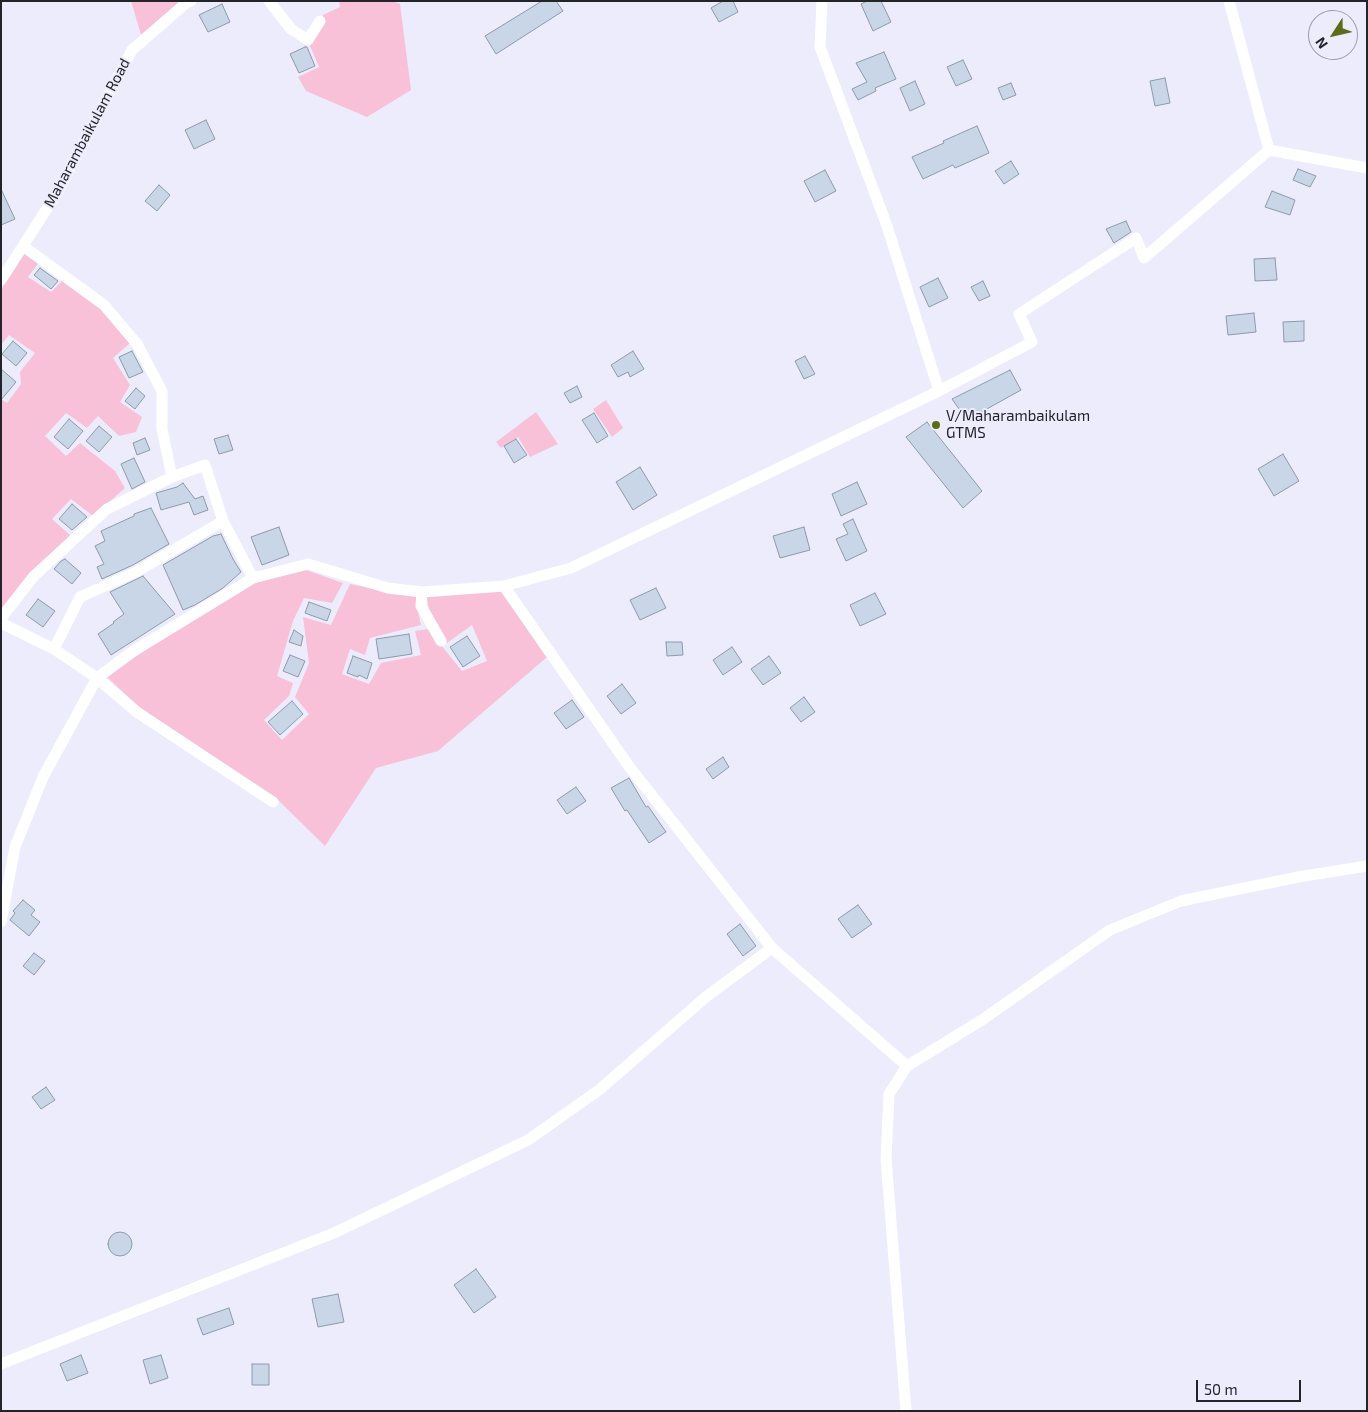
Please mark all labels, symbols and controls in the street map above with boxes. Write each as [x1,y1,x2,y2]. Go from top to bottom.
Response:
north arrow [1308,10,1358,60]
text: N [1311,34,1331,52]
street label: Maharambaikulam Road [40,55,134,211]
place label: V/Maharambaikulam GTMS [946,407,1090,442]
marker: V/Maharambaikulam GTMS [930,419,942,431]
scale bar [1198,1370,1303,1402]
text: 50 m [1204,1380,1238,1398]

